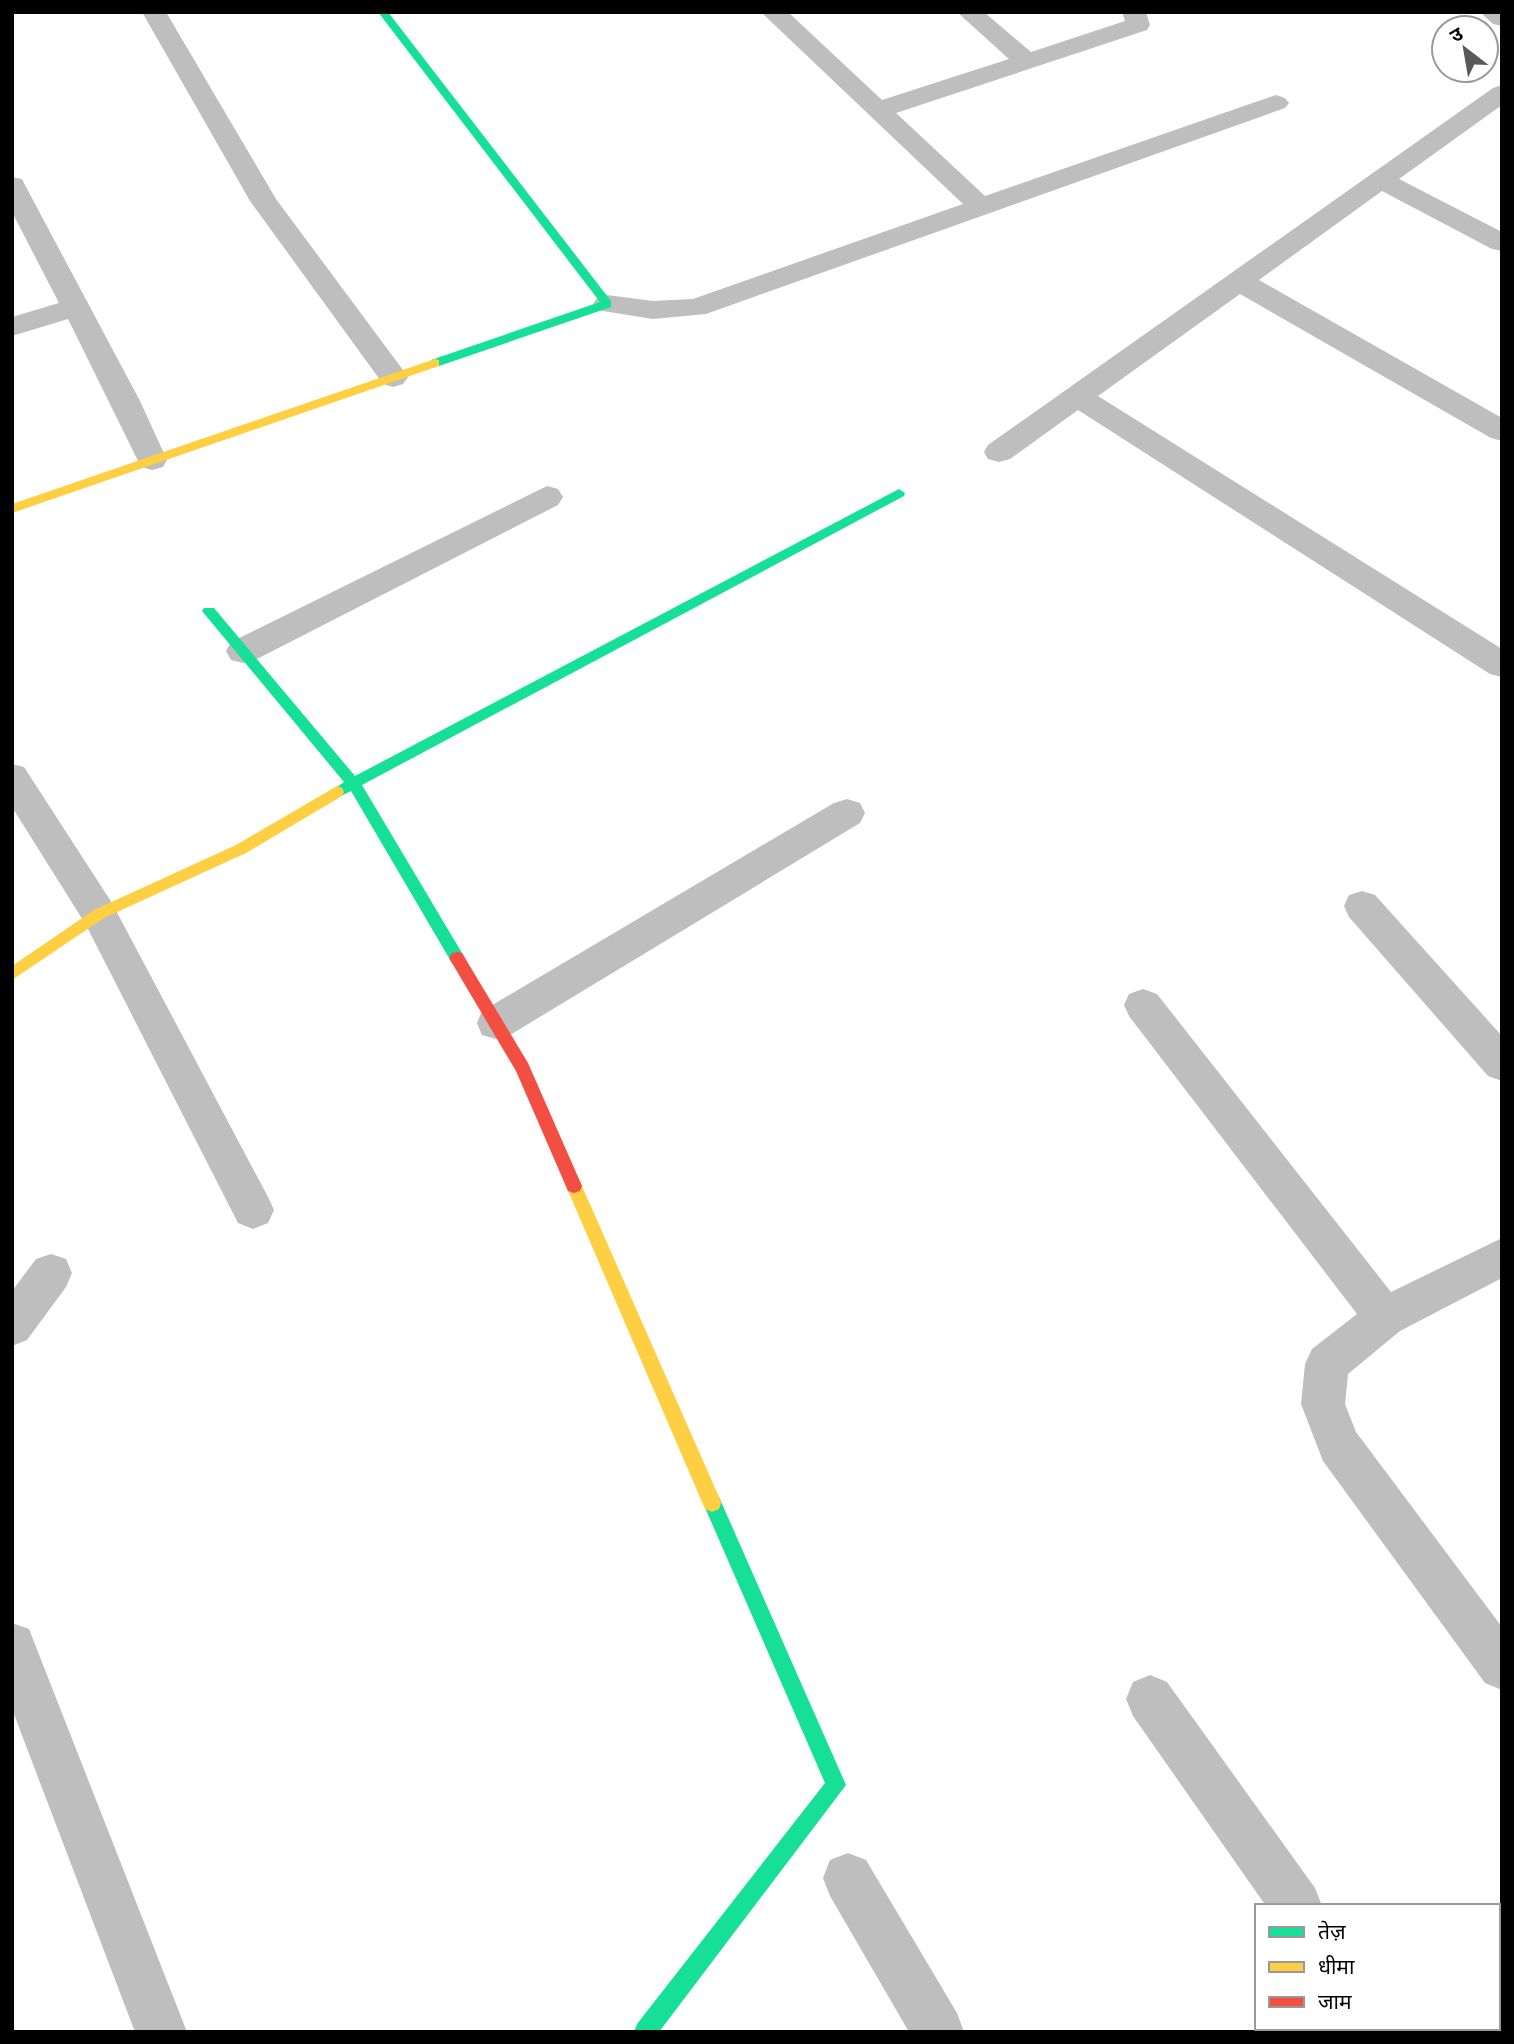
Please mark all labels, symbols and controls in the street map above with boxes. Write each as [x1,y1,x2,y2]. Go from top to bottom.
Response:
north arrow [1430,14,1500,84]
text: उ [1446,22,1467,47]
legend [1255,1904,1500,2030]
text: तेज़ [1318,1919,1346,1943]
text: धीमा [1318,1954,1355,1978]
text: जाम [1318,1989,1352,2013]

